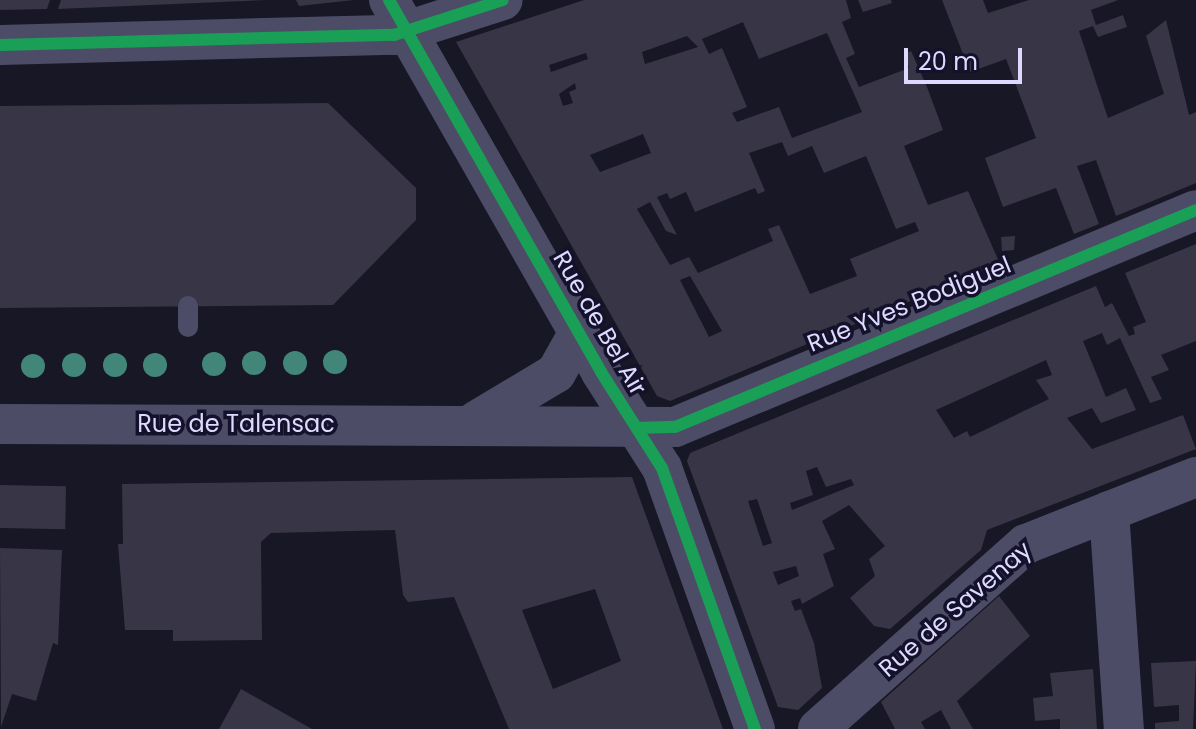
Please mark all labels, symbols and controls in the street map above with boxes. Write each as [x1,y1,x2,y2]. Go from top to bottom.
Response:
scale bar [908,32,1026,82]
text: 20 m [918,45,978,78]
street label: Rue de Bel Air [547,246,653,400]
street label: Rue Yves Bodiguel [803,250,1015,358]
street label: Rue de Talensac [137,410,335,438]
street label: Rue de Savenay [873,535,1037,683]

